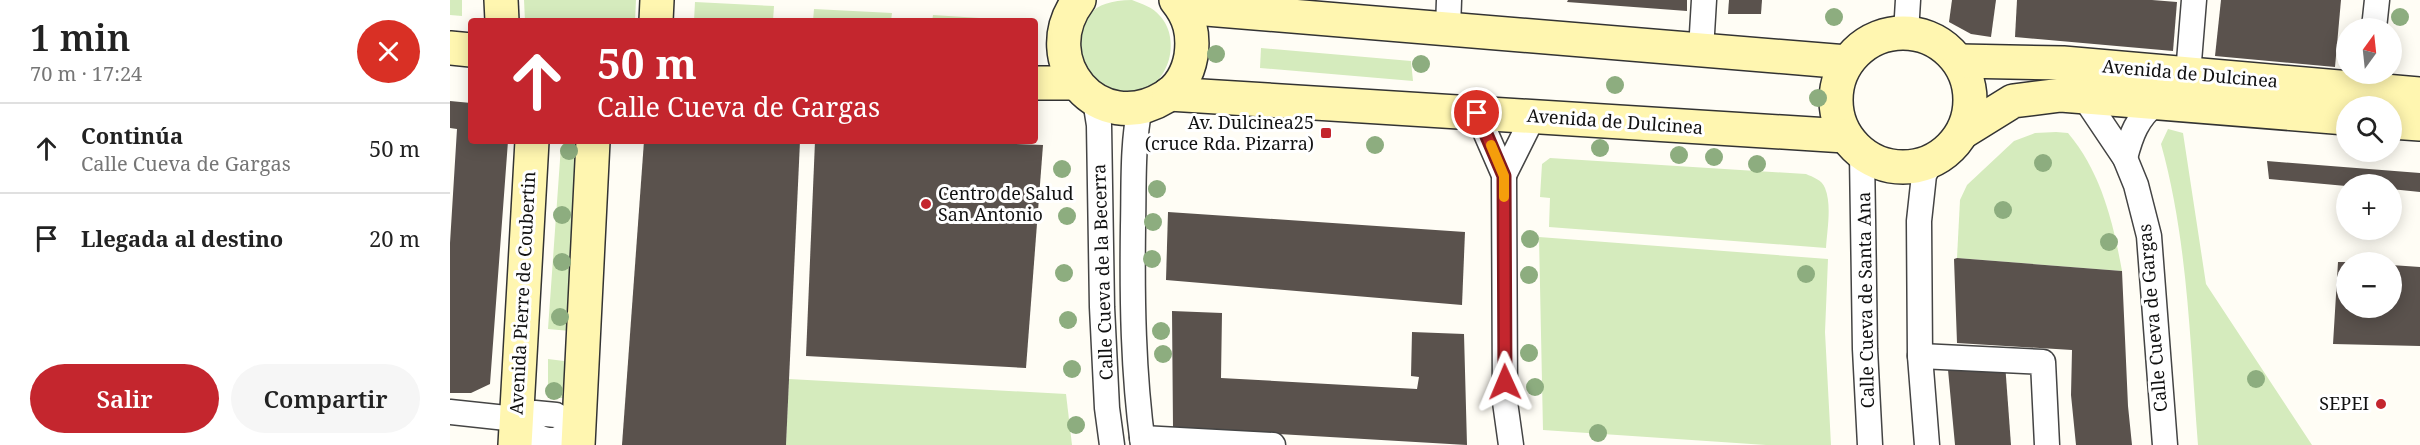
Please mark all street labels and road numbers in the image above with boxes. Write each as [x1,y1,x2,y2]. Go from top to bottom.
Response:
street label: Avenida de Dulcinea [2101,53,2279,93]
street label: Avenida de Dulcinea [1526,103,1704,139]
street label: Calle Cueva de la Becerra [1086,163,1118,381]
street label: Avenida Pierre de Coubertin [504,170,540,415]
street label: Calle Cueva de Santa Ana [1851,192,1879,408]
street label: Calle Cueva de Gargas [2132,223,2172,413]

